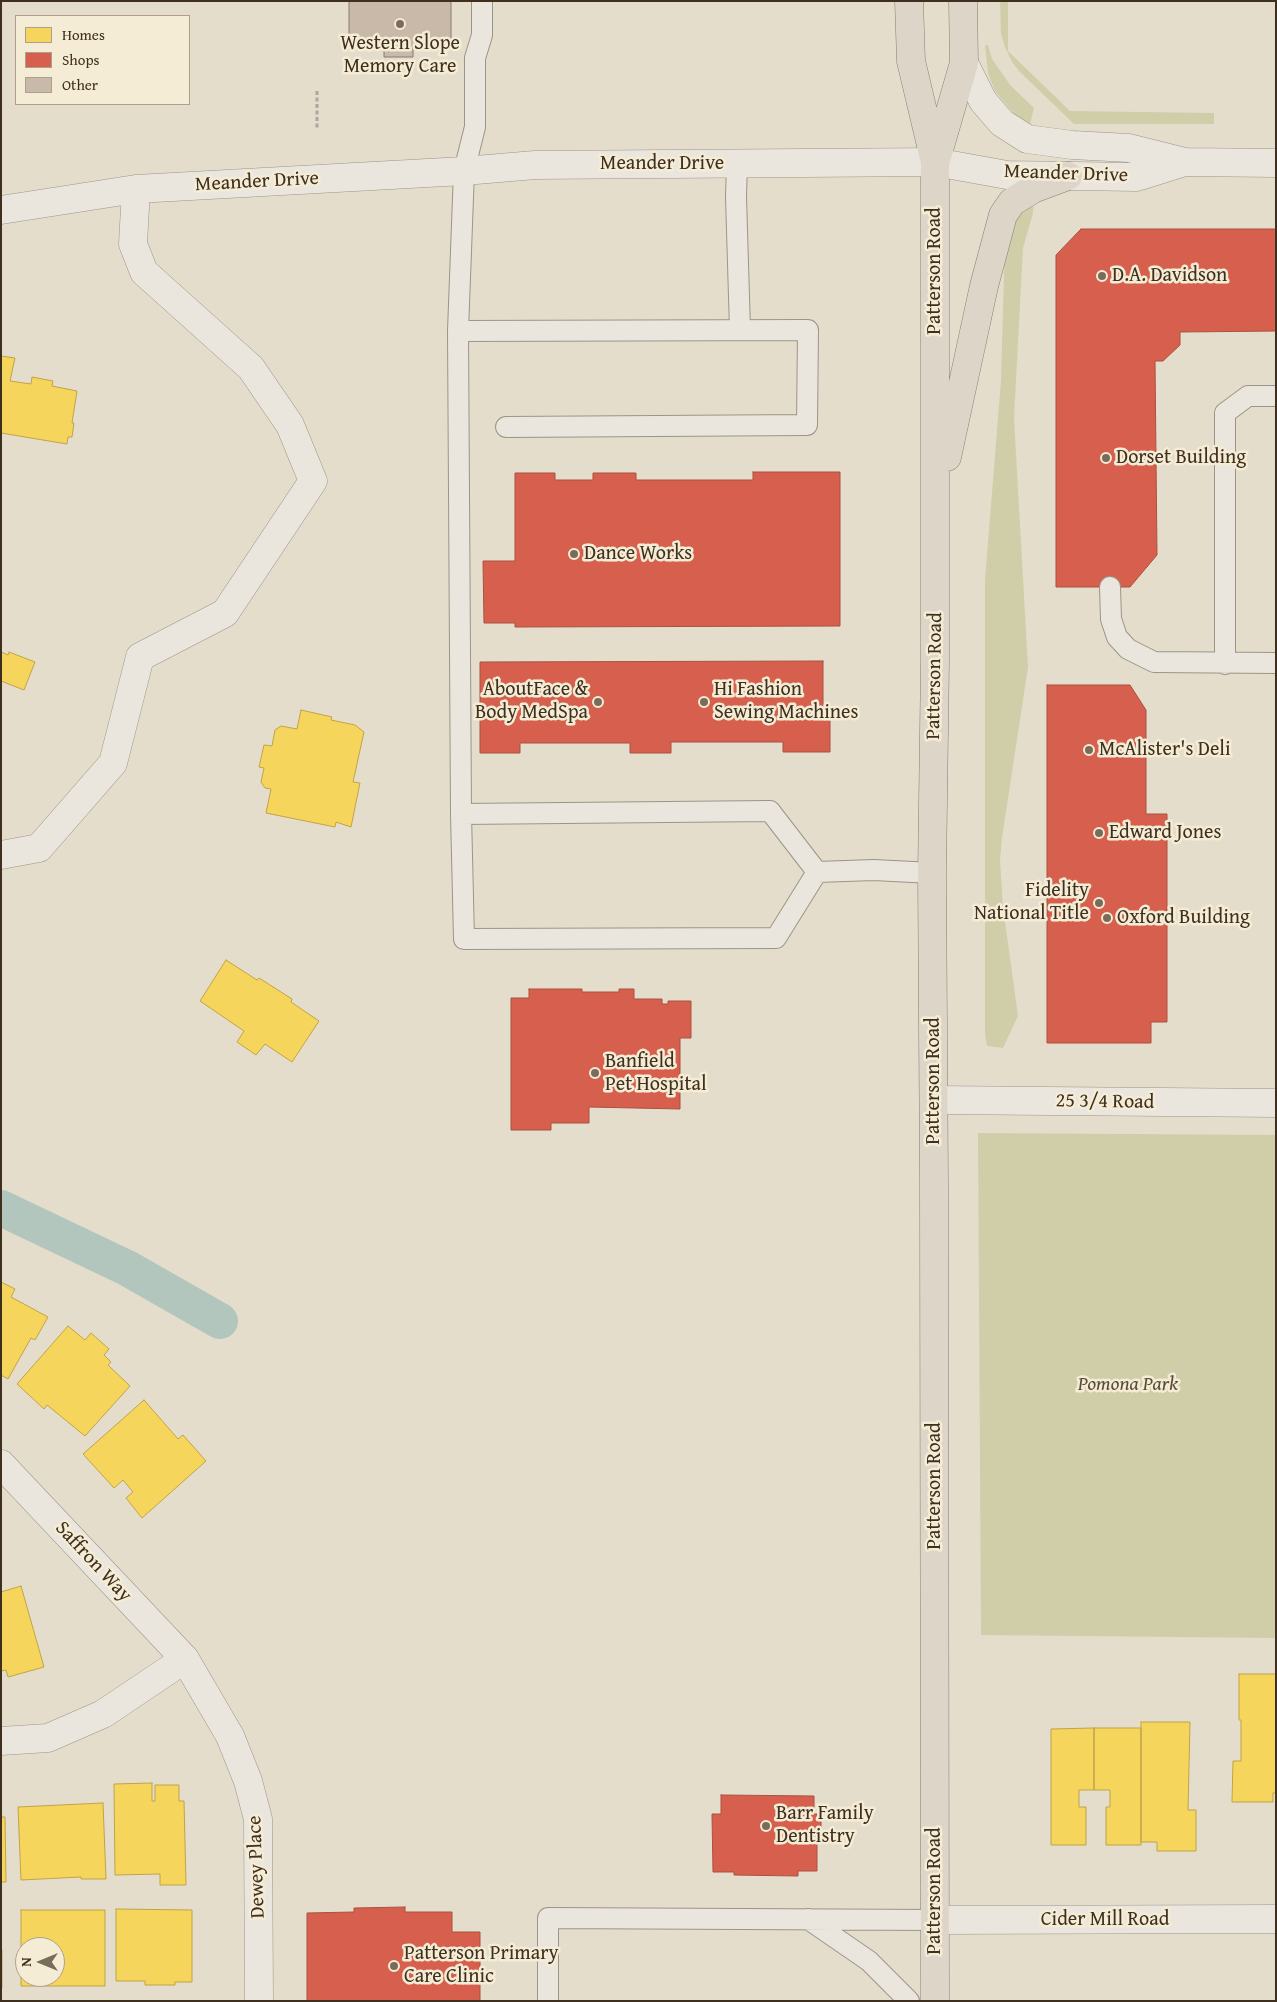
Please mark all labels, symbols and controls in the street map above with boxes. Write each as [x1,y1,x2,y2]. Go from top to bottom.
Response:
legend [15,15,190,105]
marker: Western Slope Memory Care [394,18,406,30]
text: Homes [62,24,105,45]
place label: Western Slope Memory Care [340,32,460,79]
text: Shops [62,49,99,70]
text: Other [62,74,98,95]
street label: Meander Drive [600,152,724,176]
street label: Meander Drive [1004,160,1128,188]
street label: Meander Drive [194,167,320,197]
street label: Patterson Road [923,207,947,335]
place label: D.A. Davidson [1112,264,1227,288]
marker: D.A. Davidson [1096,270,1108,282]
place label: Dorset Building [1116,446,1246,470]
marker: Dorset Building [1100,452,1112,464]
place label: Dance Works [584,542,692,566]
marker: Dance Works [568,548,580,560]
street label: Patterson Road [922,612,948,740]
place label: AboutFace & Body MedSpa [475,678,588,725]
place label: Hi Fashion Sewing Machines [714,678,858,725]
marker: AboutFace & Body MedSpa [592,696,604,708]
marker: Hi Fashion Sewing Machines [698,696,710,708]
place label: McAlister's Deli [1099,738,1231,762]
marker: McAlister's Deli [1083,744,1095,756]
place label: Edward Jones [1109,821,1221,845]
marker: Edward Jones [1093,827,1105,839]
place label: Fidelity National Title [974,879,1089,926]
marker: Fidelity National Title [1093,897,1105,909]
place label: Oxford Building [1117,906,1250,930]
marker: Oxford Building [1101,912,1113,924]
street label: Patterson Road [922,1017,946,1145]
place label: Banfield Pet Hospital [605,1050,707,1097]
marker: Banfield Pet Hospital [589,1067,601,1079]
street label: 25 3/4 Road [1055,1089,1155,1115]
park label: Pomona Park [1078,1373,1178,1397]
street label: Patterson Road [923,1422,947,1550]
street label: Saffron Way [50,1517,136,1607]
place label: Barr Family Dentistry [776,1802,874,1849]
street label: Dewey Place [243,1815,271,1919]
marker: Barr Family Dentistry [760,1820,772,1832]
street label: Patterson Road [923,1827,947,1955]
street label: Cider Mill Road [1041,1908,1169,1932]
north arrow [15,1937,65,1987]
place label: Patterson Primary Care Clinic [404,1942,558,1989]
text: N [16,1957,36,1967]
marker: Patterson Primary Care Clinic [388,1960,400,1972]

